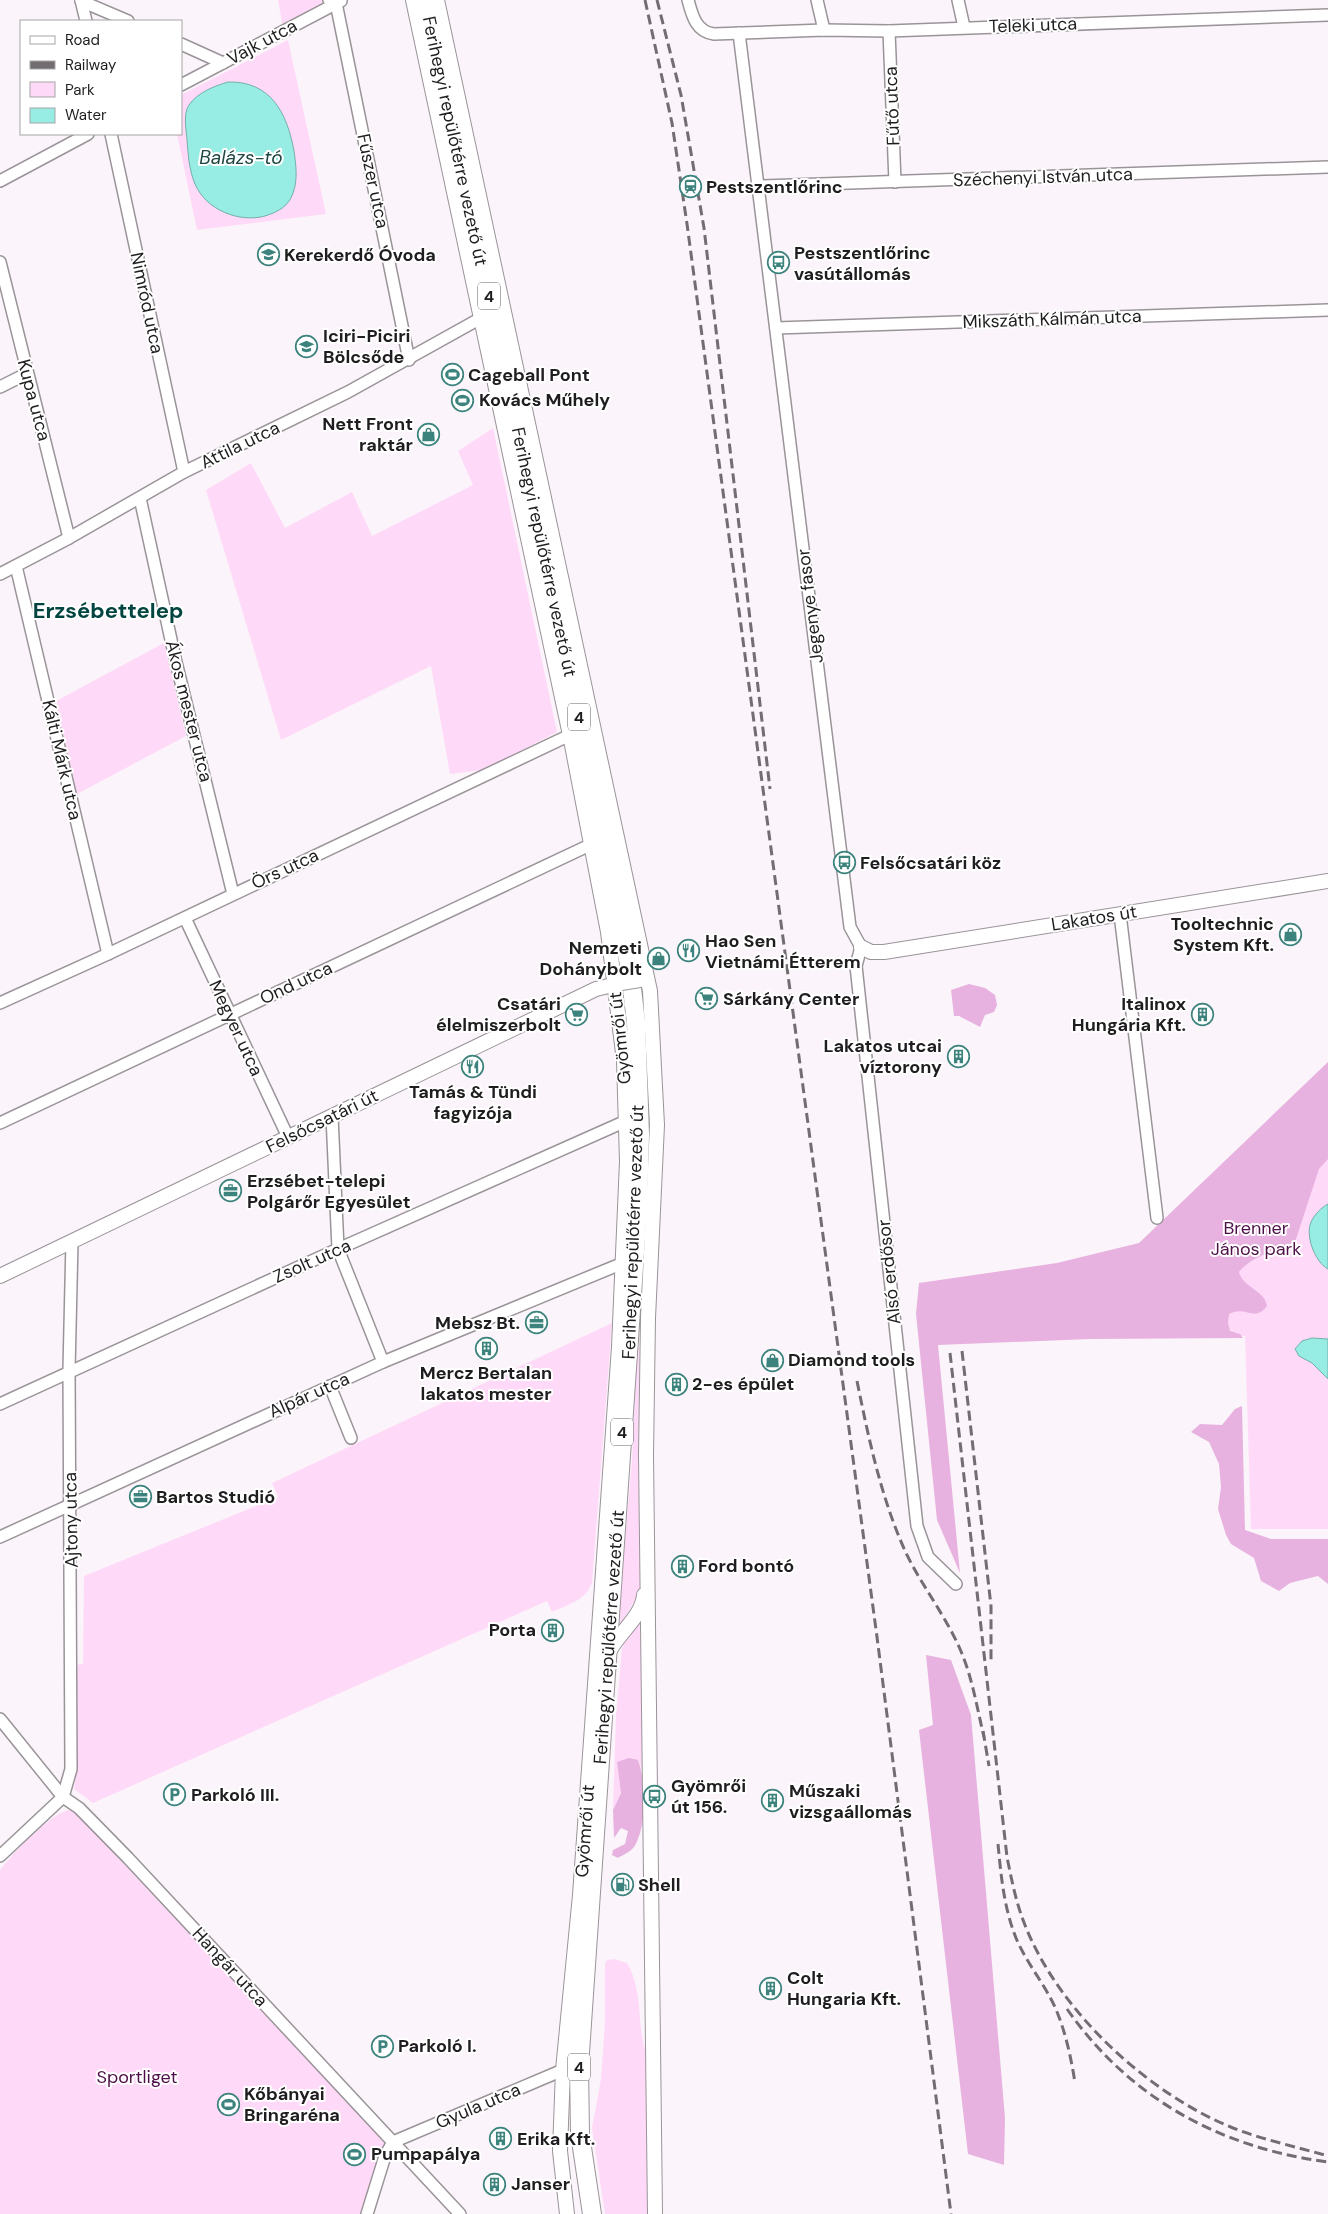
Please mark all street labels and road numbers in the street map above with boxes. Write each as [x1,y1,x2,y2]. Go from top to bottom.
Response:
street label: Teleki utca [988,11,1078,39]
street label: Vajk utca [223,14,301,70]
street label: Ferihegyi repülőtérre vezető út [417,14,493,268]
street label: Fűtő utca [879,66,905,146]
street label: Fűszer utca [351,132,395,230]
street label: Széchenyi István utca [953,162,1133,192]
street label: Nimród utca [125,250,169,356]
road number: 4 [478,282,500,310]
street label: Mikszáth Kálmán utca [962,304,1142,334]
street label: Kupa utca [12,357,56,443]
street label: Attila utca [196,415,284,475]
street label: Ferihegyi repülőtérre vezető út [506,425,582,679]
street label: Jegenye fasor [791,547,829,665]
street label: Ákos mester utca [160,638,218,784]
street label: Kálti Márk utca [37,697,87,823]
road number: 4 [568,704,590,730]
street label: Örs utca [247,843,323,895]
street label: Lakatos út [1049,899,1139,937]
street label: Ond utca [256,956,336,1010]
street label: Megyer utca [203,976,269,1080]
street label: Gyömrői út [603,991,637,1085]
street label: Felsőcsatári út [262,1083,382,1159]
street label: Ferihegyi repülőtérre vezető út [617,1104,649,1360]
street label: Alsó erdősor [872,1218,906,1326]
street label: Zsolt utca [269,1233,355,1289]
street label: Alpár utca [265,1367,353,1423]
road number: 4 [611,1418,633,1445]
street label: Ajtony utca [58,1472,84,1568]
street label: Ferihegyi repülőtérre vezető út [588,1509,630,1765]
street label: Gyömrői út [570,1784,600,1878]
street label: Hangár utca [187,1922,273,2012]
road number: 4 [568,2054,590,2080]
street label: Gyula utca [432,2077,524,2135]

